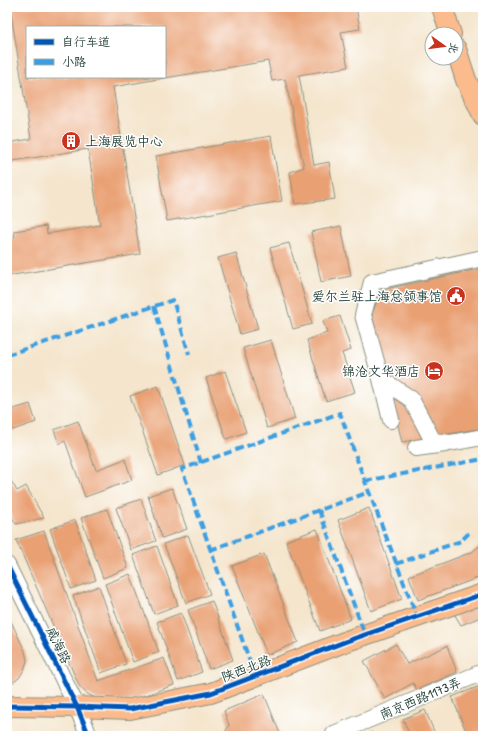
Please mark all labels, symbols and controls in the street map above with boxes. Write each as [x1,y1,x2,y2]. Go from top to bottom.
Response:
legend [26,26,166,78]
north arrow [424,26,464,66]
text: 自行车道 [62,33,110,50]
text: 北 [446,41,462,55]
text: 小路 [62,53,86,70]
building icon: 上海展览中心 [60,130,82,152]
place label: 上海展览中心 [85,132,163,150]
public building icon: 爱尔兰驻上海总领事馆 [445,285,467,307]
place label: 爱尔兰驻上海总领事馆 [312,287,442,305]
hotel icon: 锦沧文华酒店 [423,360,445,382]
place label: 锦沧文华酒店 [342,362,420,380]
street label: 威海路 [42,624,76,666]
street label: 陕西北路 [218,650,274,686]
street label: 南京西路1173弄 [377,673,463,723]

